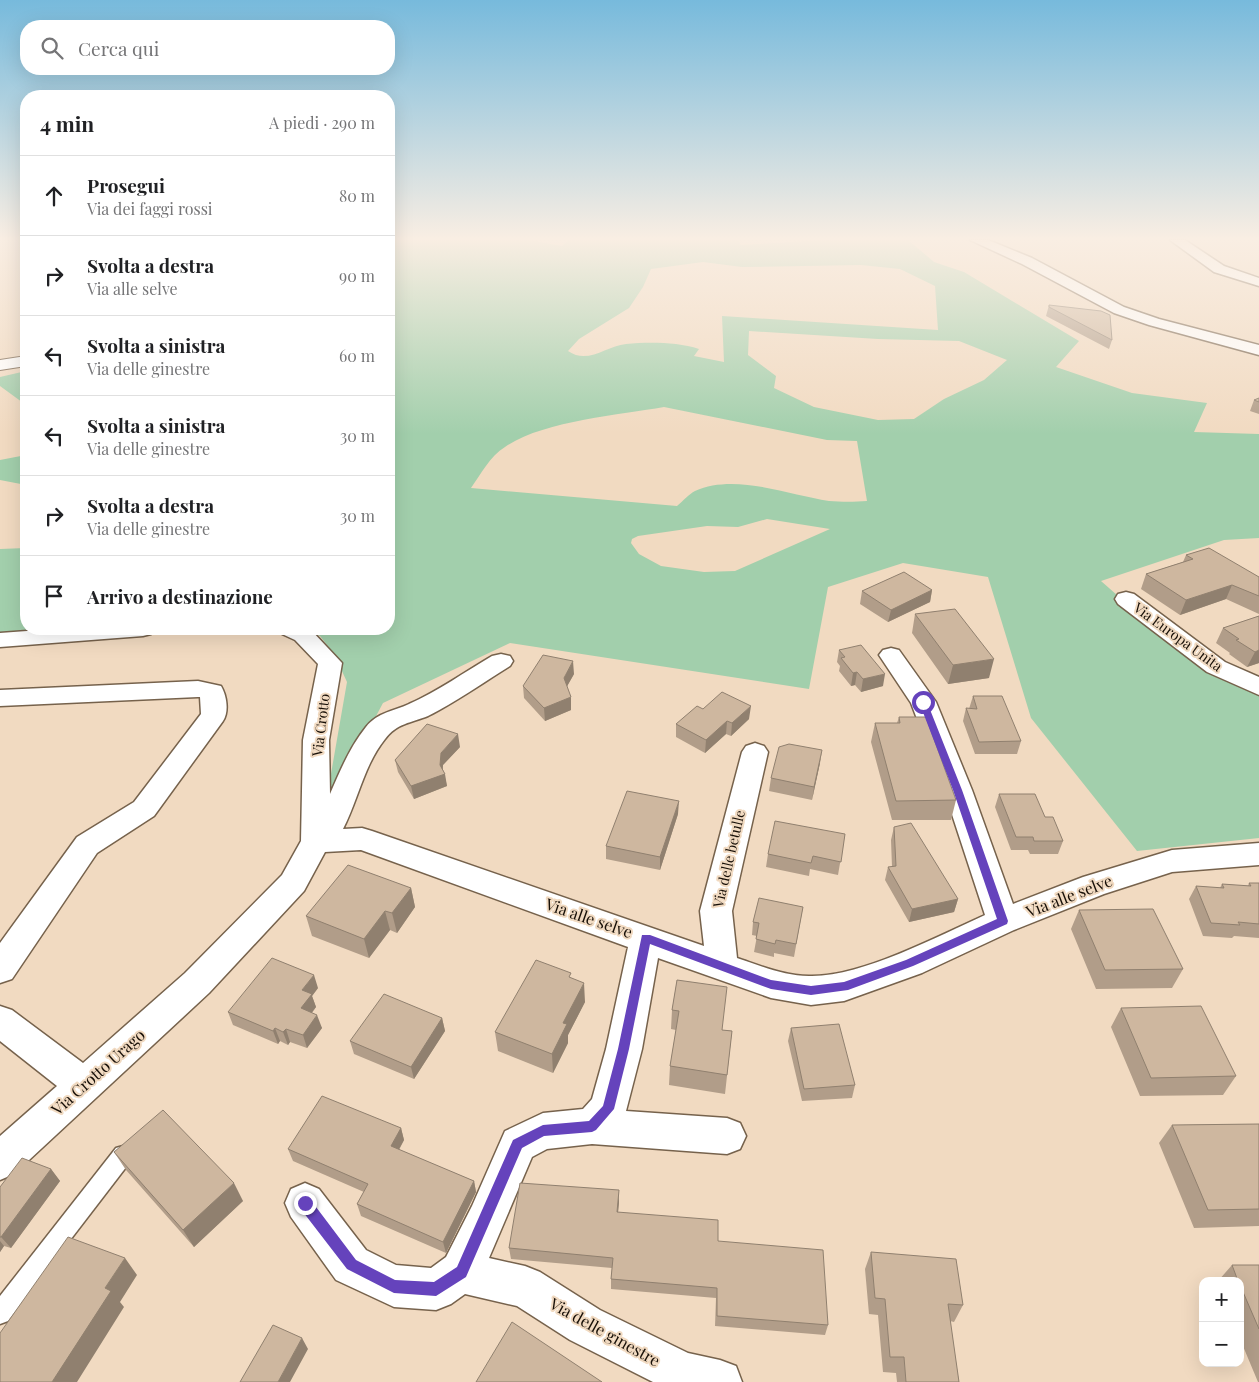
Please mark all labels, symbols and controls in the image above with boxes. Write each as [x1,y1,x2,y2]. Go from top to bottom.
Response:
search box [20,20,395,75]
icon: search [38,34,66,62]
text: Cerca qui [78,35,159,61]
text: 4 min [40,109,94,137]
text: A piedi · 290 m [269,112,375,133]
text: Prosegui [87,172,165,198]
icon: ahead [40,182,68,210]
text: 80 m [339,185,375,206]
text: Via dei faggi rossi [87,198,213,219]
text: Svolta a destra [87,252,214,278]
icon: right [40,262,68,290]
text: 90 m [339,265,375,286]
text: Via alle selve [87,278,178,299]
text: Svolta a sinistra [87,332,225,358]
icon: left [40,342,68,370]
text: 60 m [339,345,375,366]
text: Via delle ginestre [87,358,210,379]
text: Svolta a sinistra [87,412,225,438]
icon: left [40,422,68,450]
text: 30 m [340,425,375,446]
text: Via delle ginestre [87,438,210,459]
text: Svolta a destra [87,492,214,518]
icon: right [40,502,68,530]
text: 30 m [340,505,375,526]
text: Via delle ginestre [87,518,210,539]
icon: arrive [40,582,68,610]
text: Arrivo a destinazione [87,583,273,609]
street label: Via Europa Unita [1129,597,1226,675]
route start [912,691,935,714]
street label: Via Crotto [307,692,334,758]
street label: Via delle betulle [708,808,749,910]
street label: Via alle selve [1022,869,1115,922]
street label: Via alle selve [542,893,635,942]
street label: Via Crotto Urago [46,1024,149,1120]
route end [294,1192,317,1215]
map controls [1199,1277,1244,1367]
button: + [1199,1277,1244,1322]
street label: Via delle ginestre [545,1292,664,1371]
button: − [1199,1322,1244,1367]

